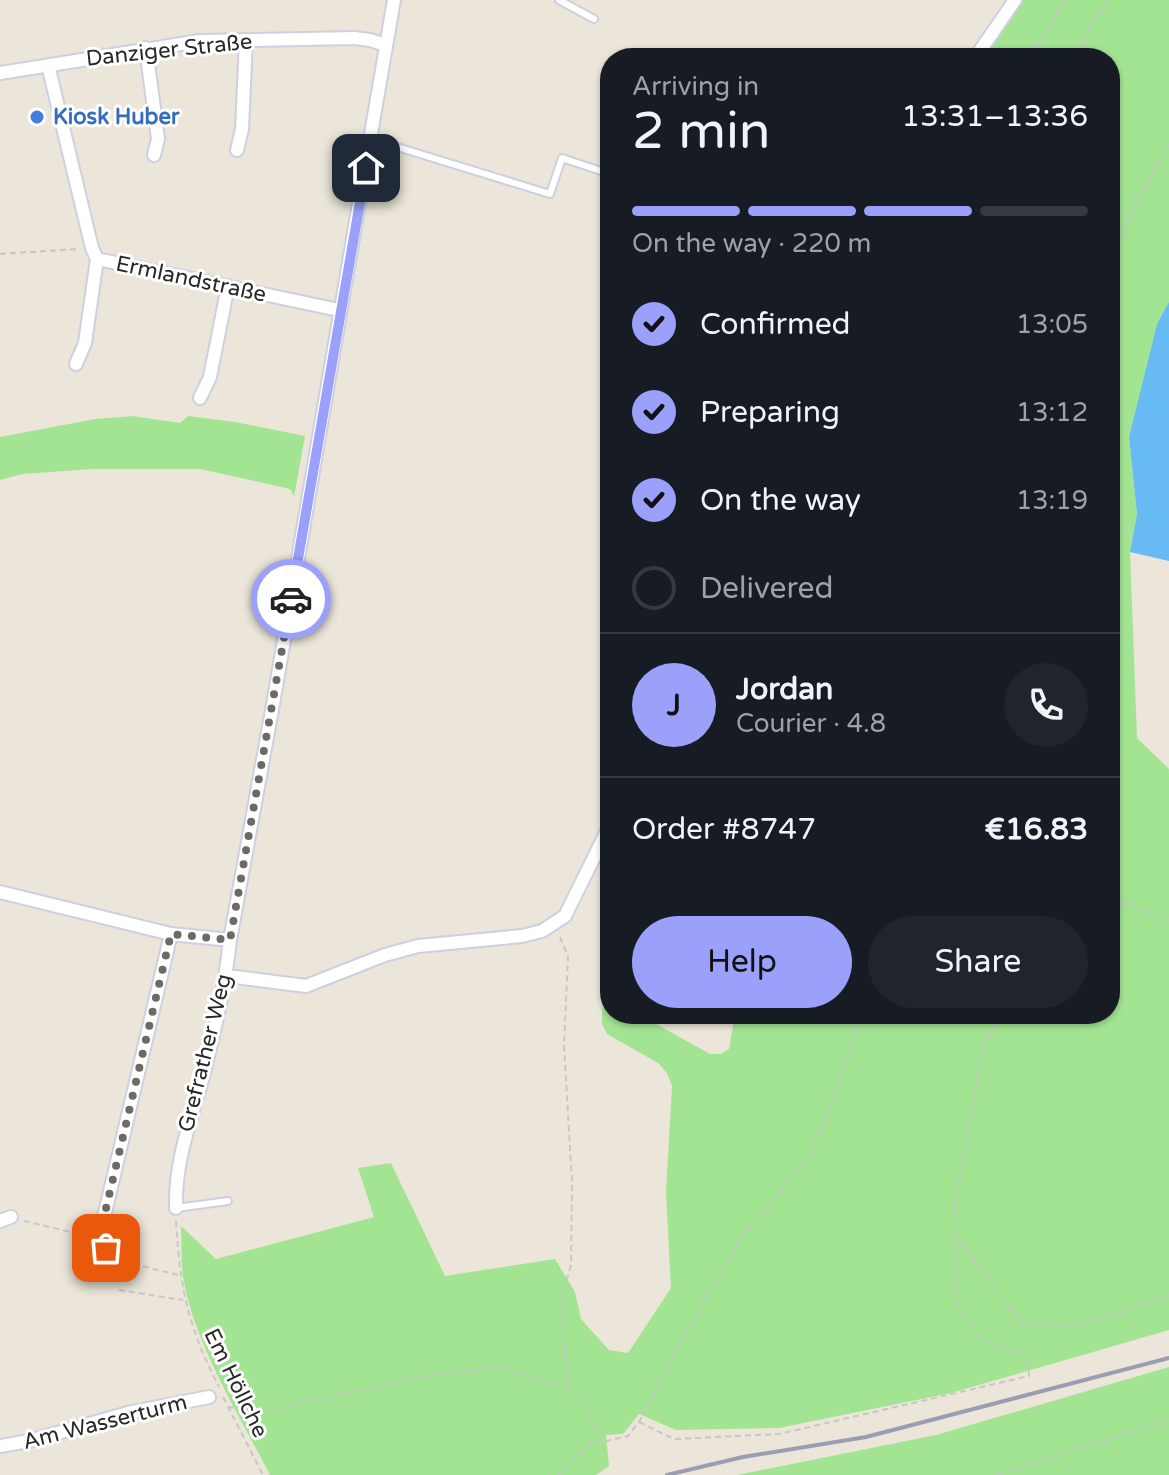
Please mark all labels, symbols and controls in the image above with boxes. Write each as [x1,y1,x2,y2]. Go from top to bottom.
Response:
street label: Danziger Straße [85,28,253,72]
text: Arriving in [632,71,759,102]
text: 13:31–13:36 [901,98,1088,135]
text: 2 min [632,100,771,163]
place label: Kiosk Huber [53,104,180,130]
marker: Kiosk Huber [28,108,46,126]
pin [332,134,400,202]
icon: home [344,146,388,190]
text: On the way · 220 m [632,228,871,259]
street label: Ermlandstraße [113,250,269,308]
icon: check [632,302,676,346]
text: Confirmed [700,306,851,343]
text: 13:05 [1016,309,1088,340]
icon: check [632,390,676,434]
text: Preparing [700,394,840,431]
text: 13:12 [1016,397,1088,428]
icon: check [632,478,676,522]
text: On the way [700,482,861,519]
text: 13:19 [1016,485,1088,516]
courier [251,559,331,639]
text: Delivered [700,570,834,607]
icon: car [269,577,313,621]
button: phone [1004,663,1088,747]
text: Jordan [736,671,833,708]
text: J [667,687,681,724]
text: Courier · 4.8 [736,708,886,739]
text: Order #8747 [632,811,816,848]
text: €16.83 [985,811,1088,848]
button: Help [632,916,852,1008]
button: Share [868,916,1088,1008]
street label: Grefrather Weg [173,971,237,1135]
pin [72,1214,140,1282]
icon: bag [84,1226,128,1270]
street label: Em Höllche [198,1324,274,1442]
street label: Am Wasserturm [20,1389,190,1455]

